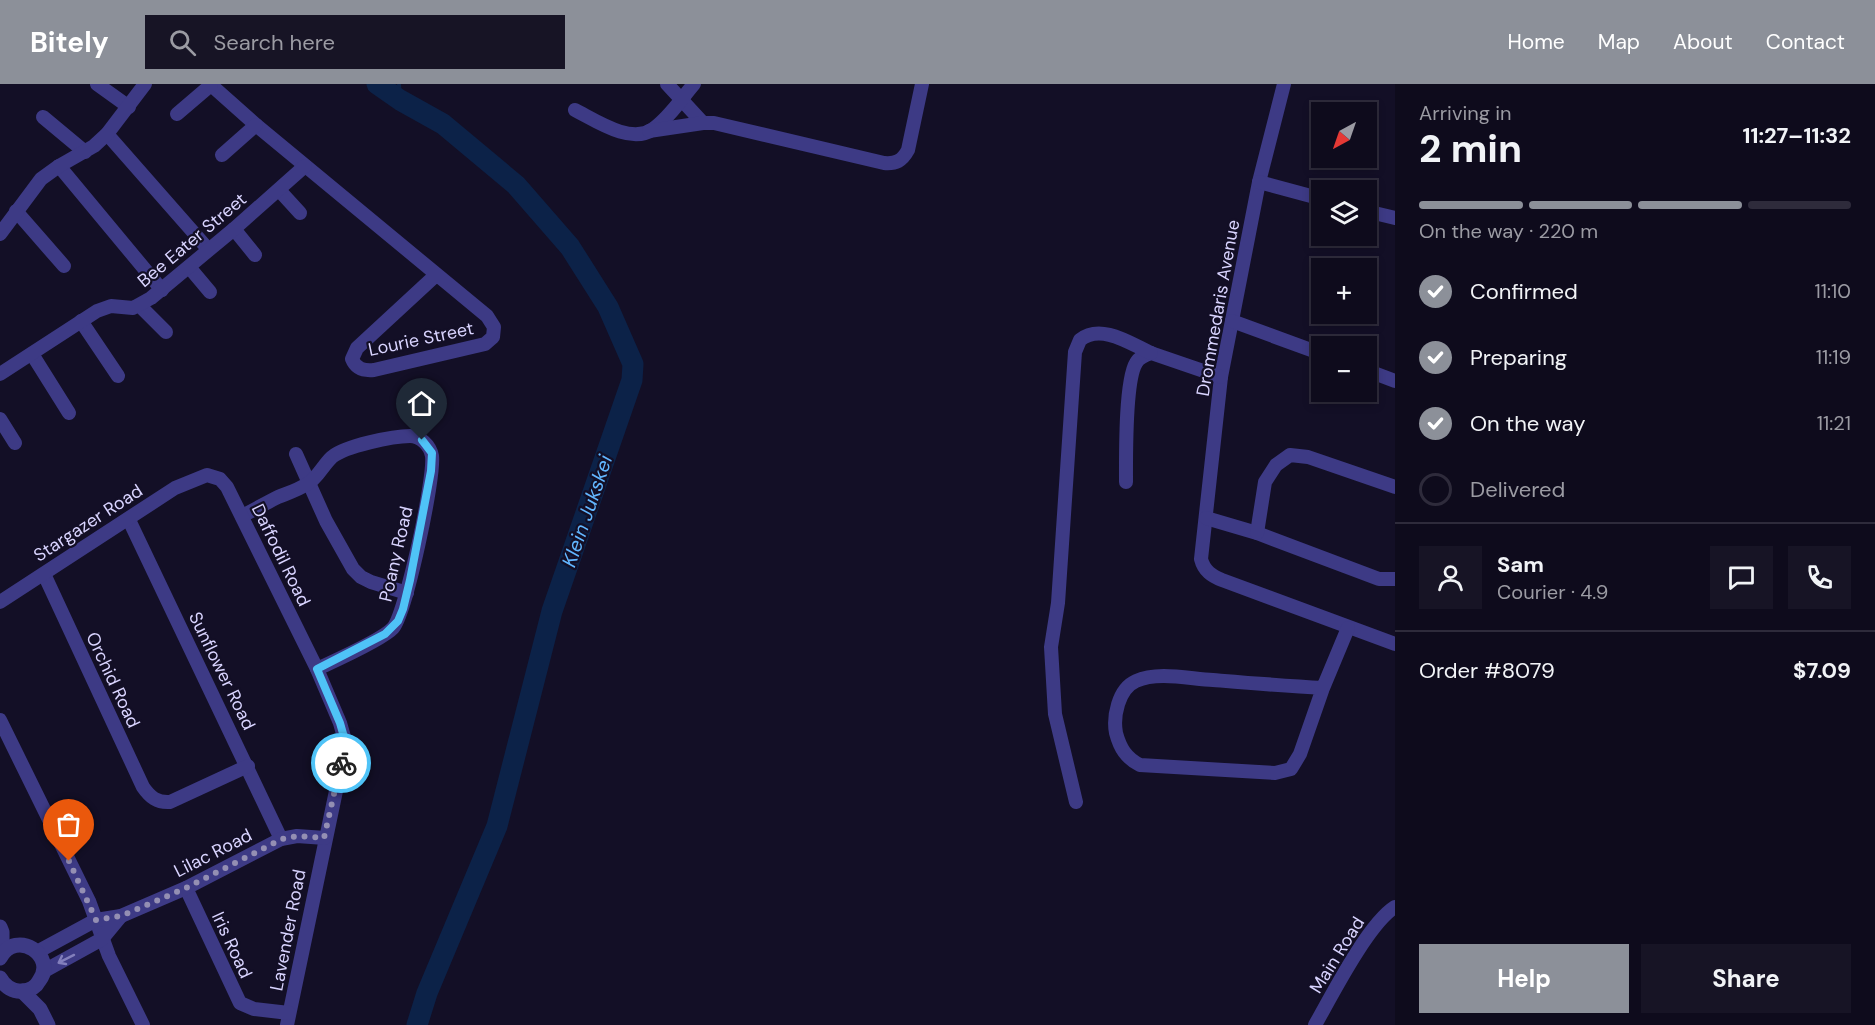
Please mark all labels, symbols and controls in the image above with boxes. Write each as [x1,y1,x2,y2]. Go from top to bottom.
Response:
search box [145,15,565,69]
text: Bitely [30,24,109,61]
icon: search [166,26,199,59]
text: Search here [214,28,335,57]
text: Home [1507,28,1565,56]
text: Map [1598,28,1640,56]
text: About [1673,28,1733,56]
text: Contact [1766,28,1845,56]
text: Arriving in [1419,100,1511,126]
north arrow [1311,102,1377,168]
map controls [1311,102,1377,402]
text: 11:27–11:32 [1742,121,1851,150]
text: 2 min [1419,123,1522,174]
button: layers [1311,180,1377,246]
street label: Bee Eater Street [132,187,252,293]
street label: Drommedaris Avenue [1191,218,1245,398]
text: On the way · 220 m [1419,218,1598,244]
button: + [1311,258,1377,324]
icon: check [1419,275,1452,308]
text: Confirmed [1470,277,1578,306]
text: 11:10 [1815,278,1851,304]
street label: Lourie Street [366,316,476,362]
button: − [1311,336,1377,402]
icon: check [1419,341,1452,374]
text: Preparing [1470,343,1567,372]
text: 11:19 [1816,344,1851,370]
pin [396,378,447,440]
icon: home [405,387,438,420]
icon: check [1419,407,1452,440]
text: On the way [1470,409,1585,438]
text: 11:21 [1817,410,1851,436]
water label: Klein Jukskei [556,450,619,570]
text: Delivered [1470,475,1565,504]
street label: Stargazer Road [29,479,147,567]
street label: Daffodil Road [246,500,316,610]
street label: Poany Road [373,504,419,604]
button: person [1419,546,1482,609]
button: chat [1710,546,1773,609]
button: phone [1788,546,1851,609]
text: Sam [1497,550,1544,579]
text: Courier · 4.9 [1497,579,1608,605]
street label: Sunflower Road [183,608,261,734]
street label: Orchid Road [80,628,146,732]
text: Order #8079 [1419,656,1555,685]
text: $7.09 [1793,656,1851,685]
courier [311,733,371,793]
icon: bike [325,747,358,780]
pin [43,799,94,861]
icon: bag [52,808,85,841]
street label: Lilac Road [170,823,256,883]
street label: Lavender Road [264,867,312,993]
street label: Iris Road [206,908,258,982]
street label: Main Road [1304,912,1370,998]
button: Help [1419,944,1629,1013]
button: Share [1641,944,1851,1013]
one-way arrow [58,953,75,965]

